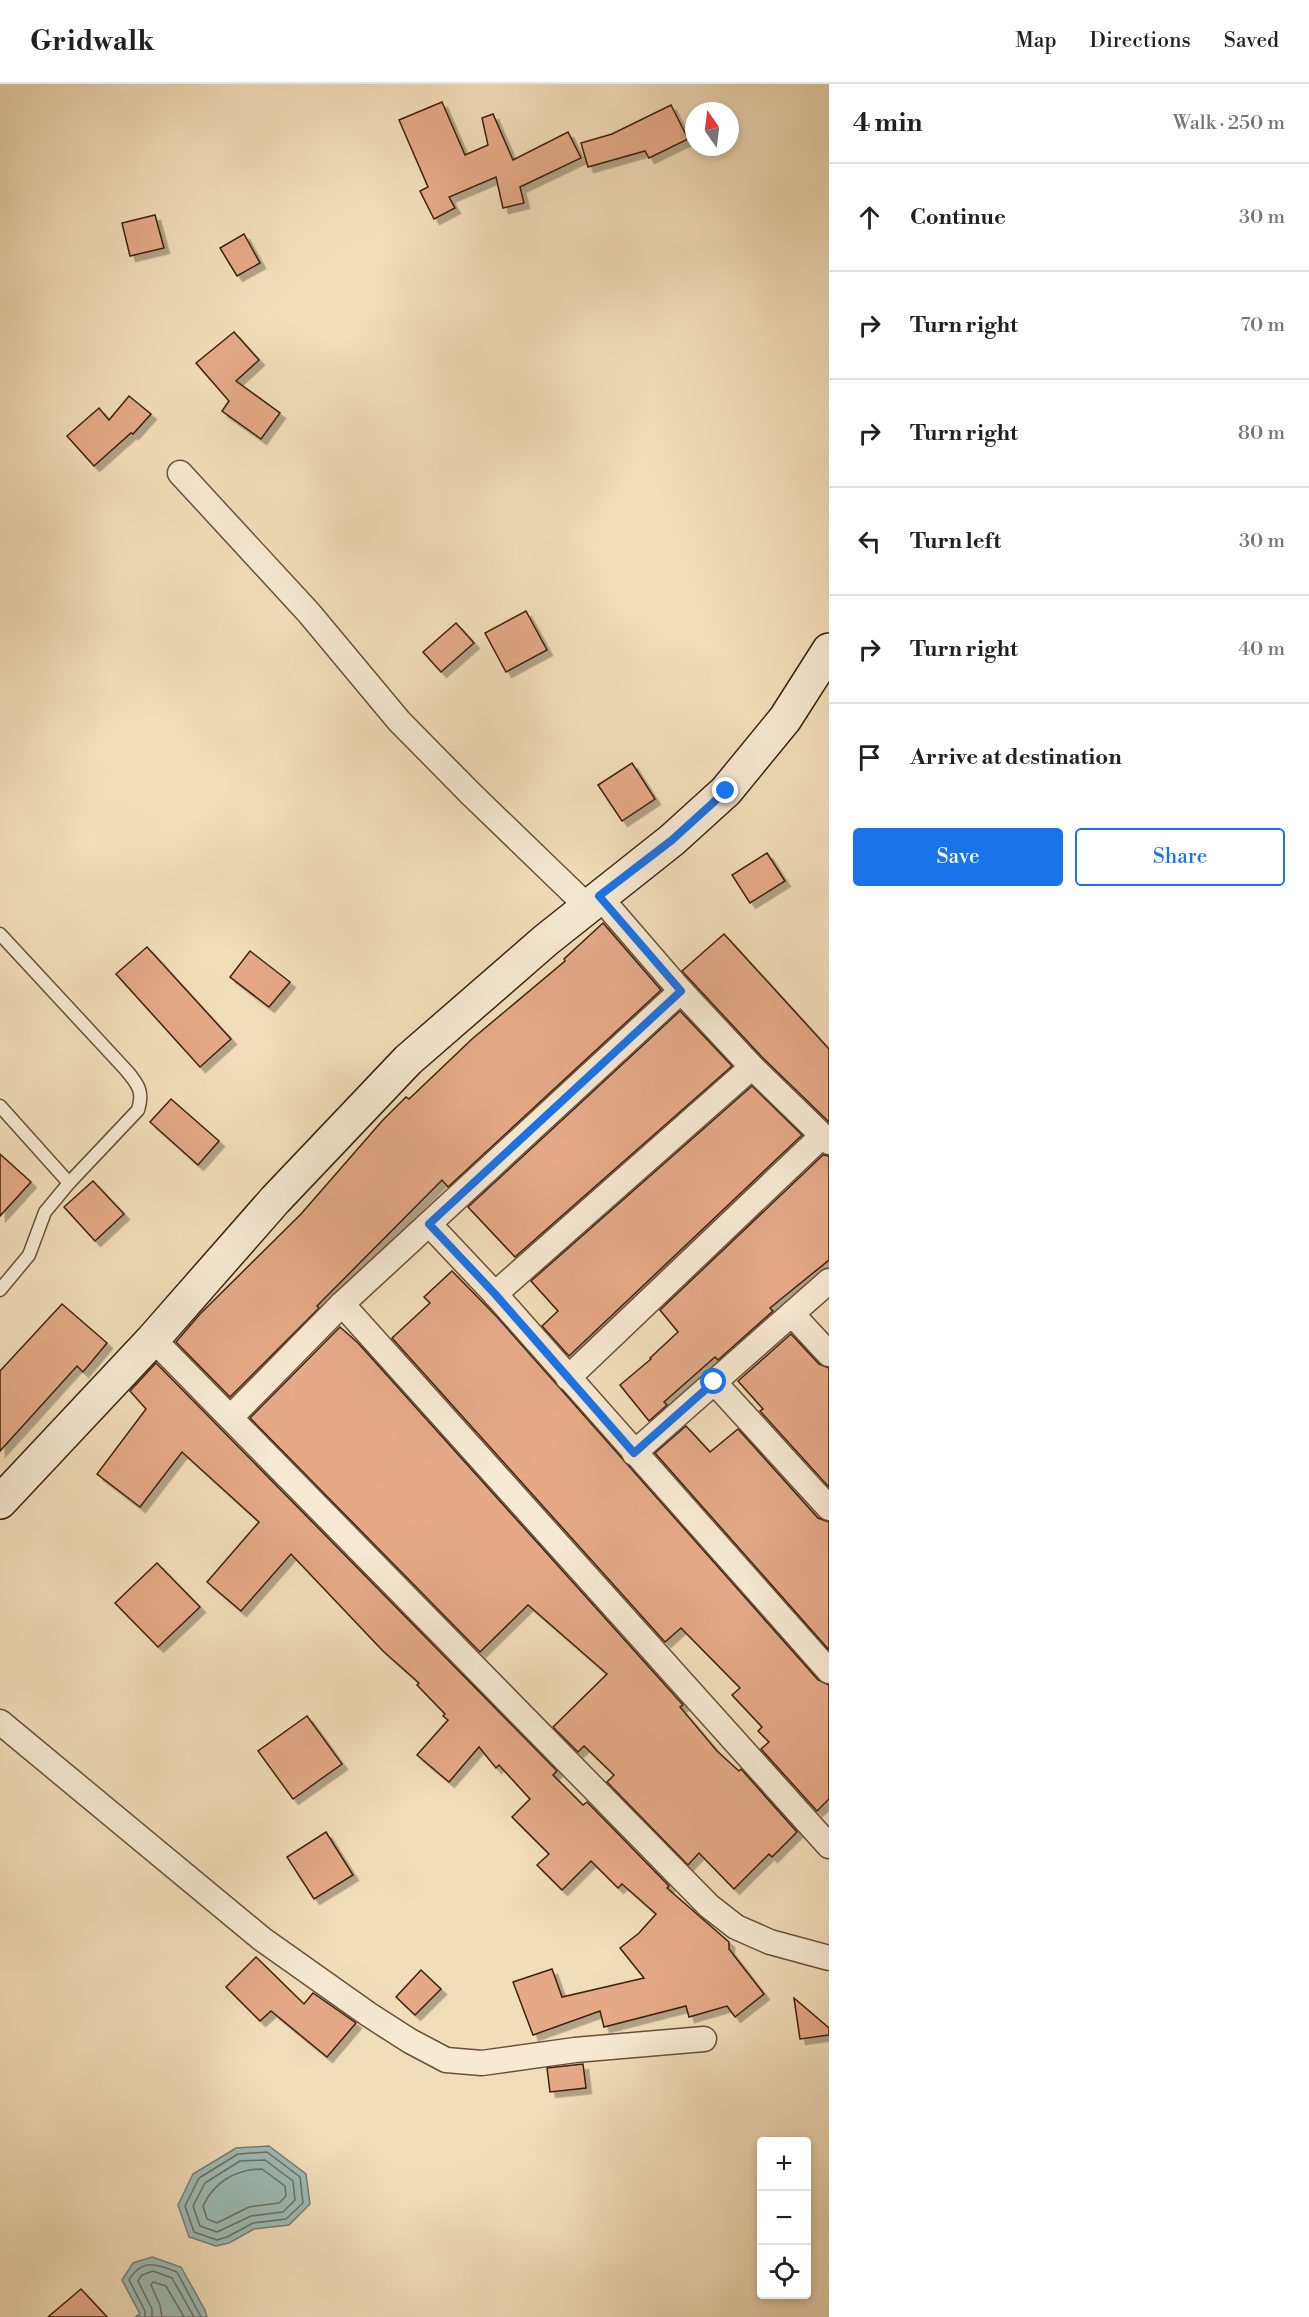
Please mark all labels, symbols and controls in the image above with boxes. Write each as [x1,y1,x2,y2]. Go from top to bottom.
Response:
text: Gridwalk [30,24,154,59]
text: Map [1015,28,1057,54]
text: Directions [1090,28,1191,54]
text: Saved [1224,28,1279,54]
north arrow [685,102,739,156]
text: 4 min [853,107,923,139]
text: Walk · 250 m [1173,111,1285,136]
icon: ahead [853,201,886,234]
text: Continue [910,204,1006,231]
text: 30 m [1239,205,1285,230]
icon: right [853,309,886,342]
text: Turn right [910,312,1018,339]
text: 70 m [1241,313,1285,338]
icon: right [853,417,886,450]
text: Turn right [910,420,1018,447]
text: 80 m [1238,421,1285,446]
icon: left [853,525,886,558]
text: Turn left [910,528,1001,555]
text: 30 m [1239,529,1285,554]
icon: right [853,633,886,666]
text: Turn right [910,636,1018,663]
text: 40 m [1238,637,1285,662]
icon: arrive [853,741,886,774]
text: Arrive at destination [910,744,1122,771]
route end [712,777,738,803]
button: Save [853,828,1063,886]
button: Share [1075,828,1285,886]
route start [700,1368,726,1394]
map controls [757,2137,811,2299]
button: + [757,2137,811,2191]
button: − [757,2191,811,2245]
button: locate [757,2245,811,2299]

